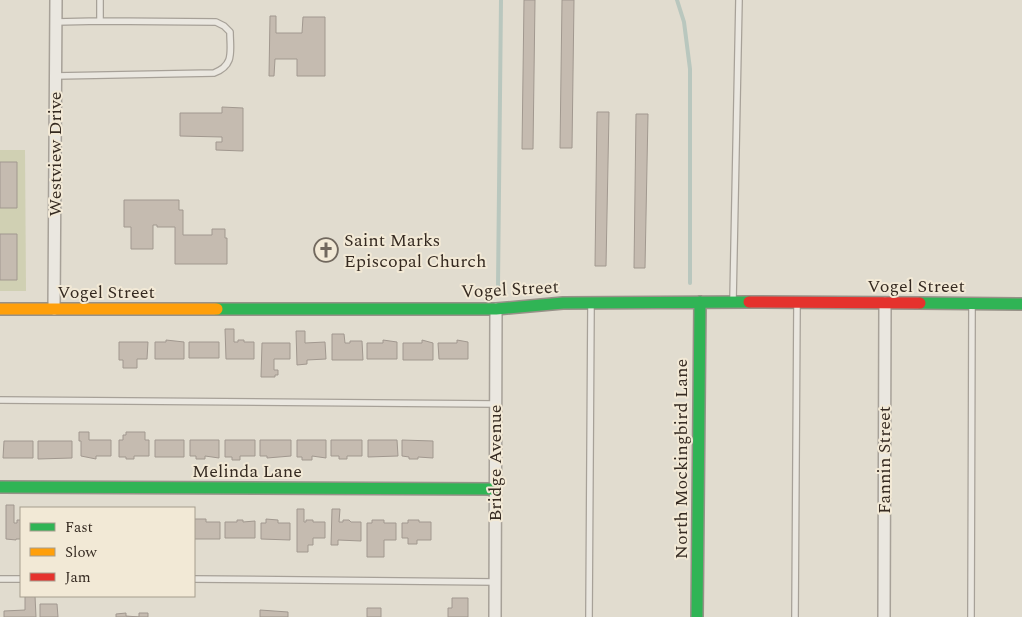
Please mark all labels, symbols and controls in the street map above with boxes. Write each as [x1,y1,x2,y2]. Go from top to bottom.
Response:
street label: Westview Drive [42,91,69,217]
place label: Saint Marks Episcopal Church [344,227,486,275]
church icon: Saint Marks Episcopal Church [313,237,339,263]
street label: Vogel Street [461,273,559,306]
street label: Vogel Street [867,273,965,300]
street label: Vogel Street [57,279,155,306]
street label: North Mockingbird Lane [668,359,695,559]
street label: Bridge Avenue [482,405,509,521]
street label: Fannin Street [871,406,898,514]
street label: Melinda Lane [192,458,302,485]
legend [20,507,195,597]
text: Fast [65,516,93,539]
text: Slow [65,541,97,564]
text: Jam [65,566,91,589]

